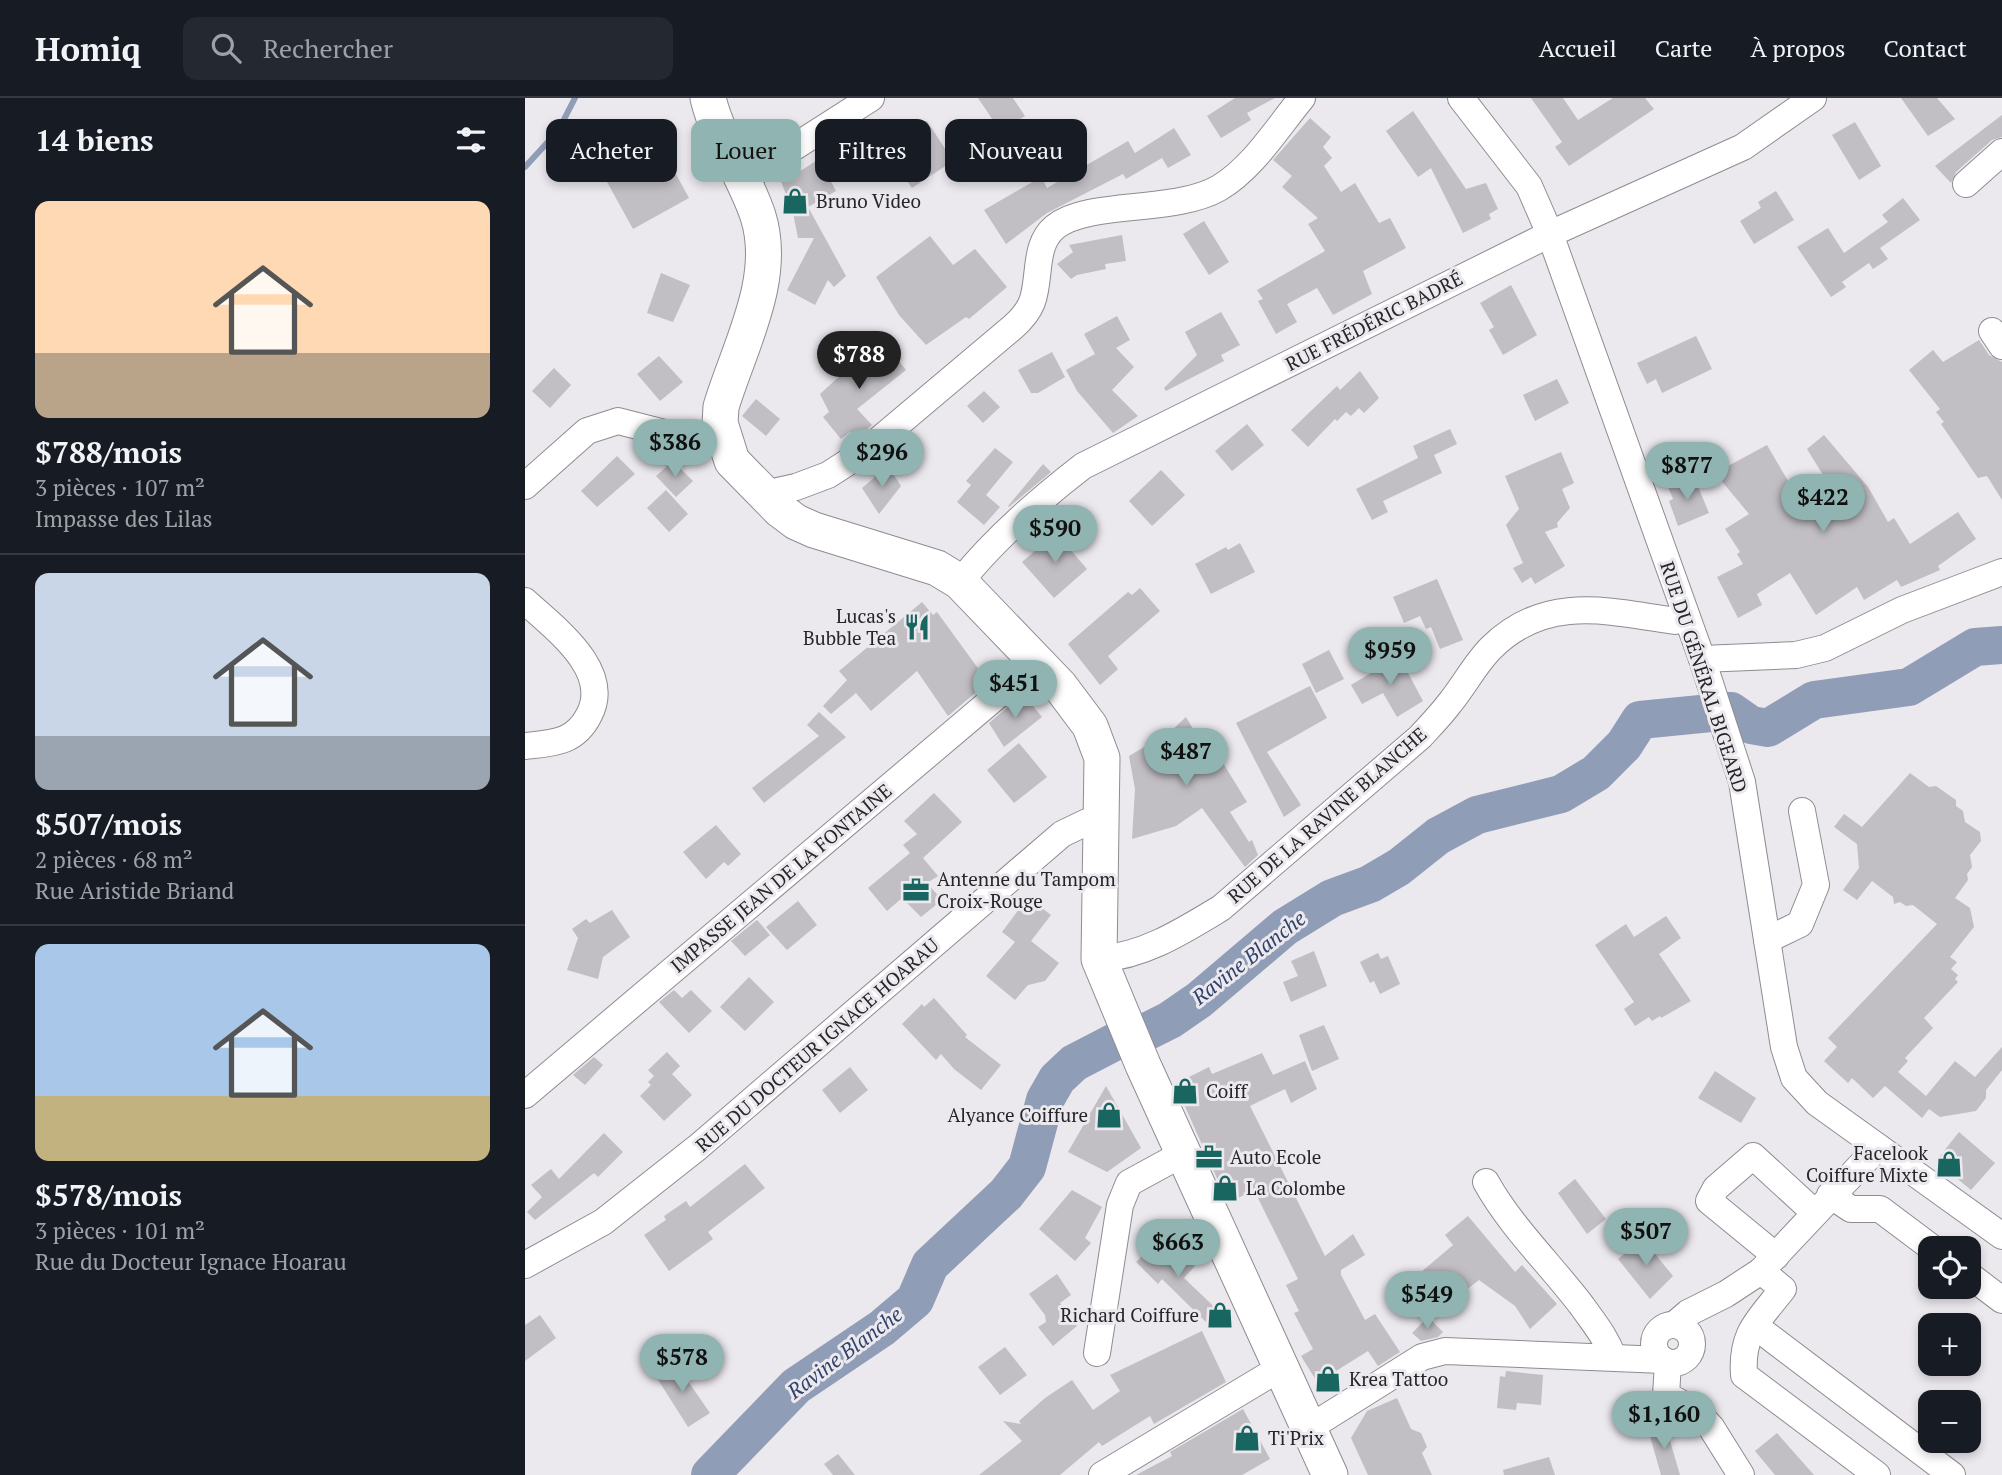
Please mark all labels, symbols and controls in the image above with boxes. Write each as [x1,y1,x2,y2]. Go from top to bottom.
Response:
search box [183,17,673,80]
text: Homiq [35,27,141,70]
icon: search [207,29,245,67]
text: Rechercher [263,31,393,65]
text: Accueil [1539,32,1617,64]
text: Carte [1655,32,1712,64]
text: À propos [1750,32,1846,64]
text: Contact [1884,32,1967,64]
chip: Acheter [546,119,677,182]
chip: Louer [691,119,801,182]
chip: Filtres [815,119,931,182]
chip: Nouveau [945,119,1087,182]
text: 14 biens [35,120,154,160]
icon: filters [452,121,490,159]
shop icon: Bruno Video [780,186,810,216]
place label: Bruno Video [816,188,921,213]
icon: home [200,247,326,373]
street label: RUE FRÉDÉRIC BADRÉ [1281,265,1467,376]
pin: $788 [818,331,900,391]
text: $788 [833,338,885,369]
pin: $386 [634,420,716,479]
text: $386 [649,426,701,457]
pin: $296 [841,430,923,489]
text: $788/mois [35,432,182,472]
text: $296 [856,436,908,467]
pin: $877 [1646,442,1728,502]
text: $877 [1661,449,1713,480]
text: 3 pièces · 107 m² [35,472,205,503]
pin: $422 [1782,474,1864,534]
text: $422 [1797,481,1849,512]
text: Impasse des Lilas [35,503,213,534]
pin: $590 [1014,505,1096,565]
text: $590 [1029,512,1081,543]
street label: RUE DU GÉNÉRAL BIGEARD [1655,558,1754,796]
place label: Lucas's Bubble Tea [803,603,896,650]
restaurant icon: Lucas's Bubble Tea [902,612,932,642]
icon: home [200,619,326,745]
pin: $959 [1349,628,1431,687]
text: $959 [1364,634,1416,665]
pin: $451 [974,660,1056,720]
text: $451 [989,667,1041,698]
street label: RUE DE LA RAVINE BLANCHE [1222,721,1431,908]
pin: $487 [1145,728,1227,788]
text: $487 [1160,735,1212,766]
street label: IMPASSE JEAN DE LA FONTAINE [665,778,896,978]
text: $507/mois [35,804,182,844]
text: 2 pièces · 68 m² [35,844,193,875]
place label: Antenne du Tampom Croix-Rouge [937,866,1116,913]
text: Rue Aristide Briand [35,875,234,906]
office icon: Antenne du Tampom Croix-Rouge [901,875,931,905]
water label: Ravine Blanche [1185,904,1311,1011]
street label: RUE DU DOCTEUR IGNACE HOARAU [690,932,944,1157]
icon: home [200,990,326,1116]
shop icon: Coiff [1170,1076,1200,1106]
place label: Coiff [1206,1078,1249,1103]
shop icon: Alyance Coiffure [1094,1100,1124,1130]
place label: Alyance Coiffure [947,1102,1088,1127]
place label: Facelook Coiffure Mixte [1806,1140,1928,1187]
office icon: Auto Ecole [1194,1142,1224,1172]
place label: Auto Ecole [1230,1144,1321,1169]
shop icon: Facelook Coiffure Mixte [1934,1149,1964,1179]
shop icon: La Colombe [1210,1173,1240,1203]
text: $578/mois [35,1175,182,1215]
place label: La Colombe [1246,1175,1345,1200]
pin: $507 [1605,1208,1687,1268]
text: 3 pièces · 101 m² [35,1215,205,1246]
text: $507 [1620,1215,1672,1246]
pin: $663 [1137,1220,1219,1279]
text: $663 [1152,1226,1204,1257]
map controls [1918,1236,1981,1453]
button: locate [1918,1236,1981,1299]
text: Rue du Docteur Ignace Hoarau [35,1246,347,1277]
pin: $549 [1386,1272,1468,1331]
text: $549 [1401,1278,1453,1309]
water label: Ravine Blanche [781,1300,908,1405]
shop icon: Richard Coiffure [1205,1300,1235,1330]
place label: Richard Coiffure [1060,1302,1199,1327]
button: + [1918,1313,1981,1376]
pin: $578 [641,1334,723,1394]
text: $578 [656,1341,708,1372]
shop icon: Krea Tattoo [1313,1364,1343,1394]
place label: Krea Tattoo [1349,1366,1448,1391]
button: − [1918,1390,1981,1453]
pin: $1,160 [1607,1392,1721,1451]
text: $1,160 [1628,1398,1700,1429]
shop icon: Ti'Prix [1232,1423,1262,1453]
place label: Ti'Prix [1268,1425,1324,1450]

